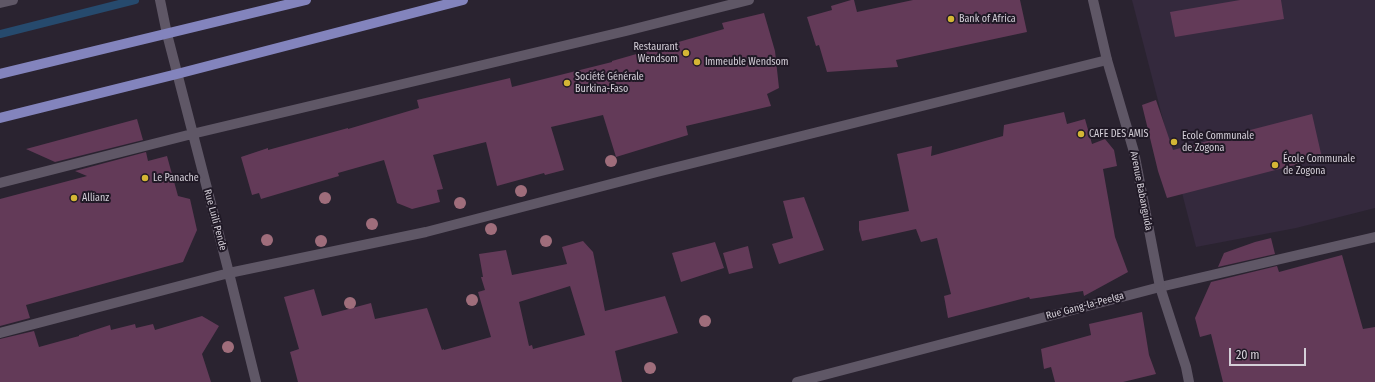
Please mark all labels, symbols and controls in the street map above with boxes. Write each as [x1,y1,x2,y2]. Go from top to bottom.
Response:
place label: Bank of Africa [959,13,1016,25]
marker: Bank of Africa [946,14,956,24]
place label: Restaurant Wendsom [634,41,678,64]
marker: Restaurant Wendsom [681,48,691,58]
place label: Immeuble Wendsom [705,56,789,68]
marker: Immeuble Wendsom [692,57,702,67]
place label: Société Générale Burkina-Faso [575,71,644,94]
marker: Société Générale Burkina-Faso [562,78,572,88]
place label: CAFE DES AMIS [1089,128,1148,140]
marker: CAFE DES AMIS [1076,129,1086,139]
place label: Ecole Communale de Zogona [1182,130,1254,154]
marker: Ecole Communale de Zogona [1169,137,1179,147]
street label: Avenue Babanguida [1127,150,1155,232]
place label: École Communale de Zogona [1283,153,1355,176]
marker: École Communale de Zogona [1270,160,1280,170]
place label: Le Panache [153,172,199,184]
marker: Le Panache [140,173,150,183]
street label: Rue Luili Pende [201,188,229,252]
place label: Allianz [82,192,109,204]
marker: Allianz [69,193,79,203]
street label: Rue Gang-la-Peelga [1045,290,1125,322]
scale bar [1231,340,1308,366]
text: 20 m [1236,348,1260,362]

